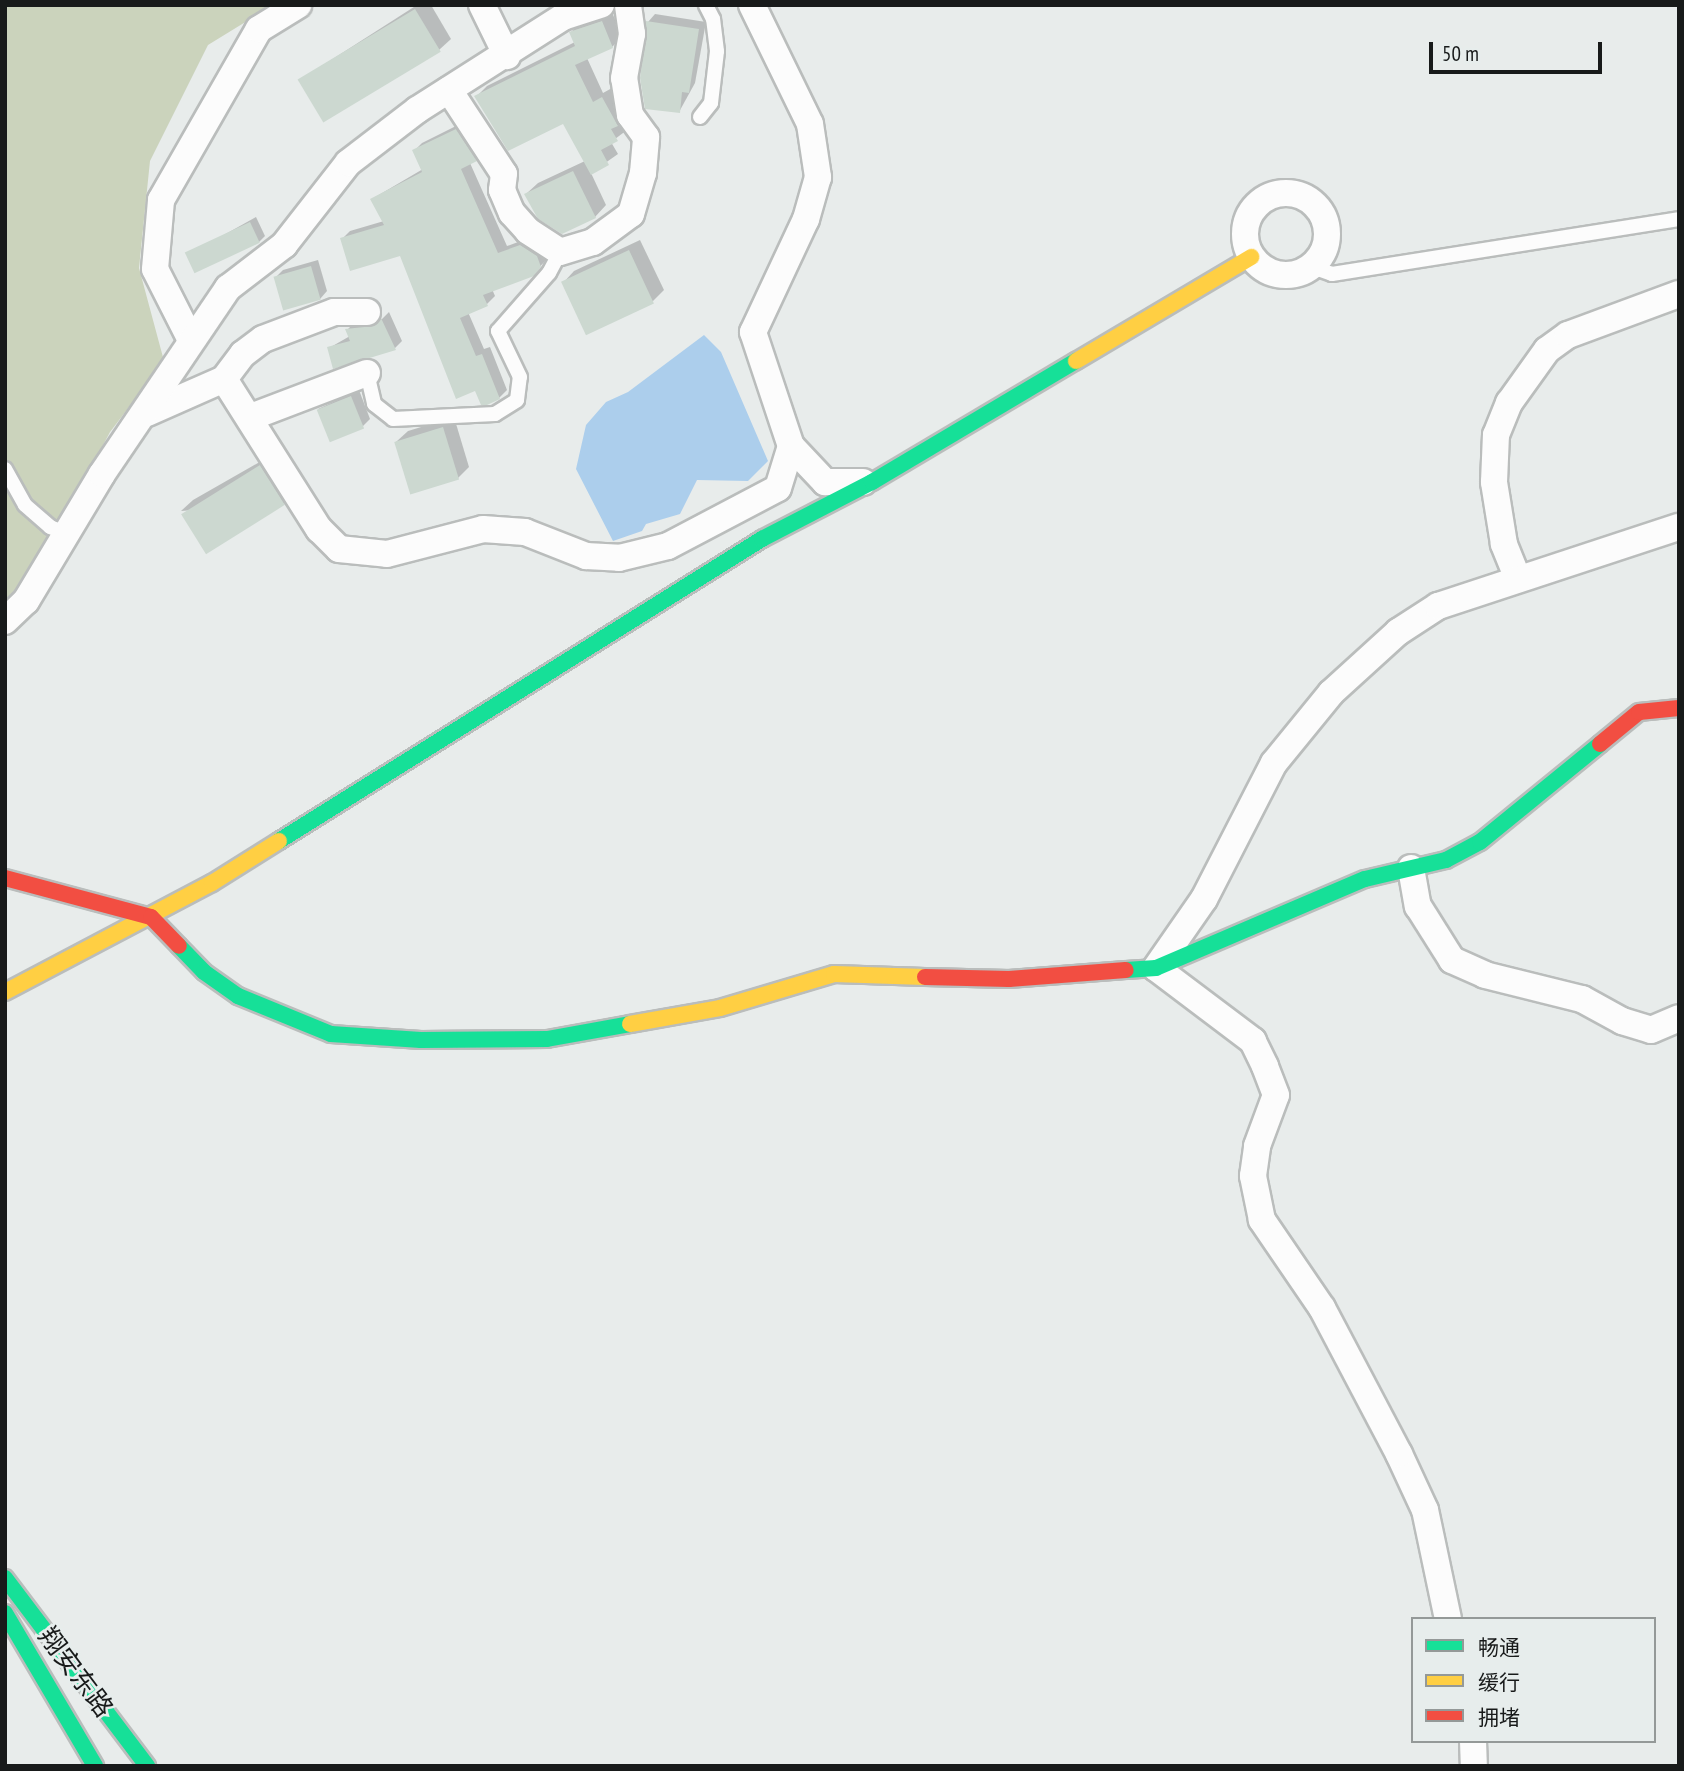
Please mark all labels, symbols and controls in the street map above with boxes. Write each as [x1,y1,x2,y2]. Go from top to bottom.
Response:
scale bar [1432,28,1605,72]
text: 50 m [1442,40,1479,67]
legend [1411,1617,1656,1743]
street label: 翔安东路 [32,1621,120,1723]
text: 畅通 [1478,1634,1520,1661]
text: 缓行 [1478,1669,1520,1696]
text: 拥堵 [1478,1704,1520,1731]

